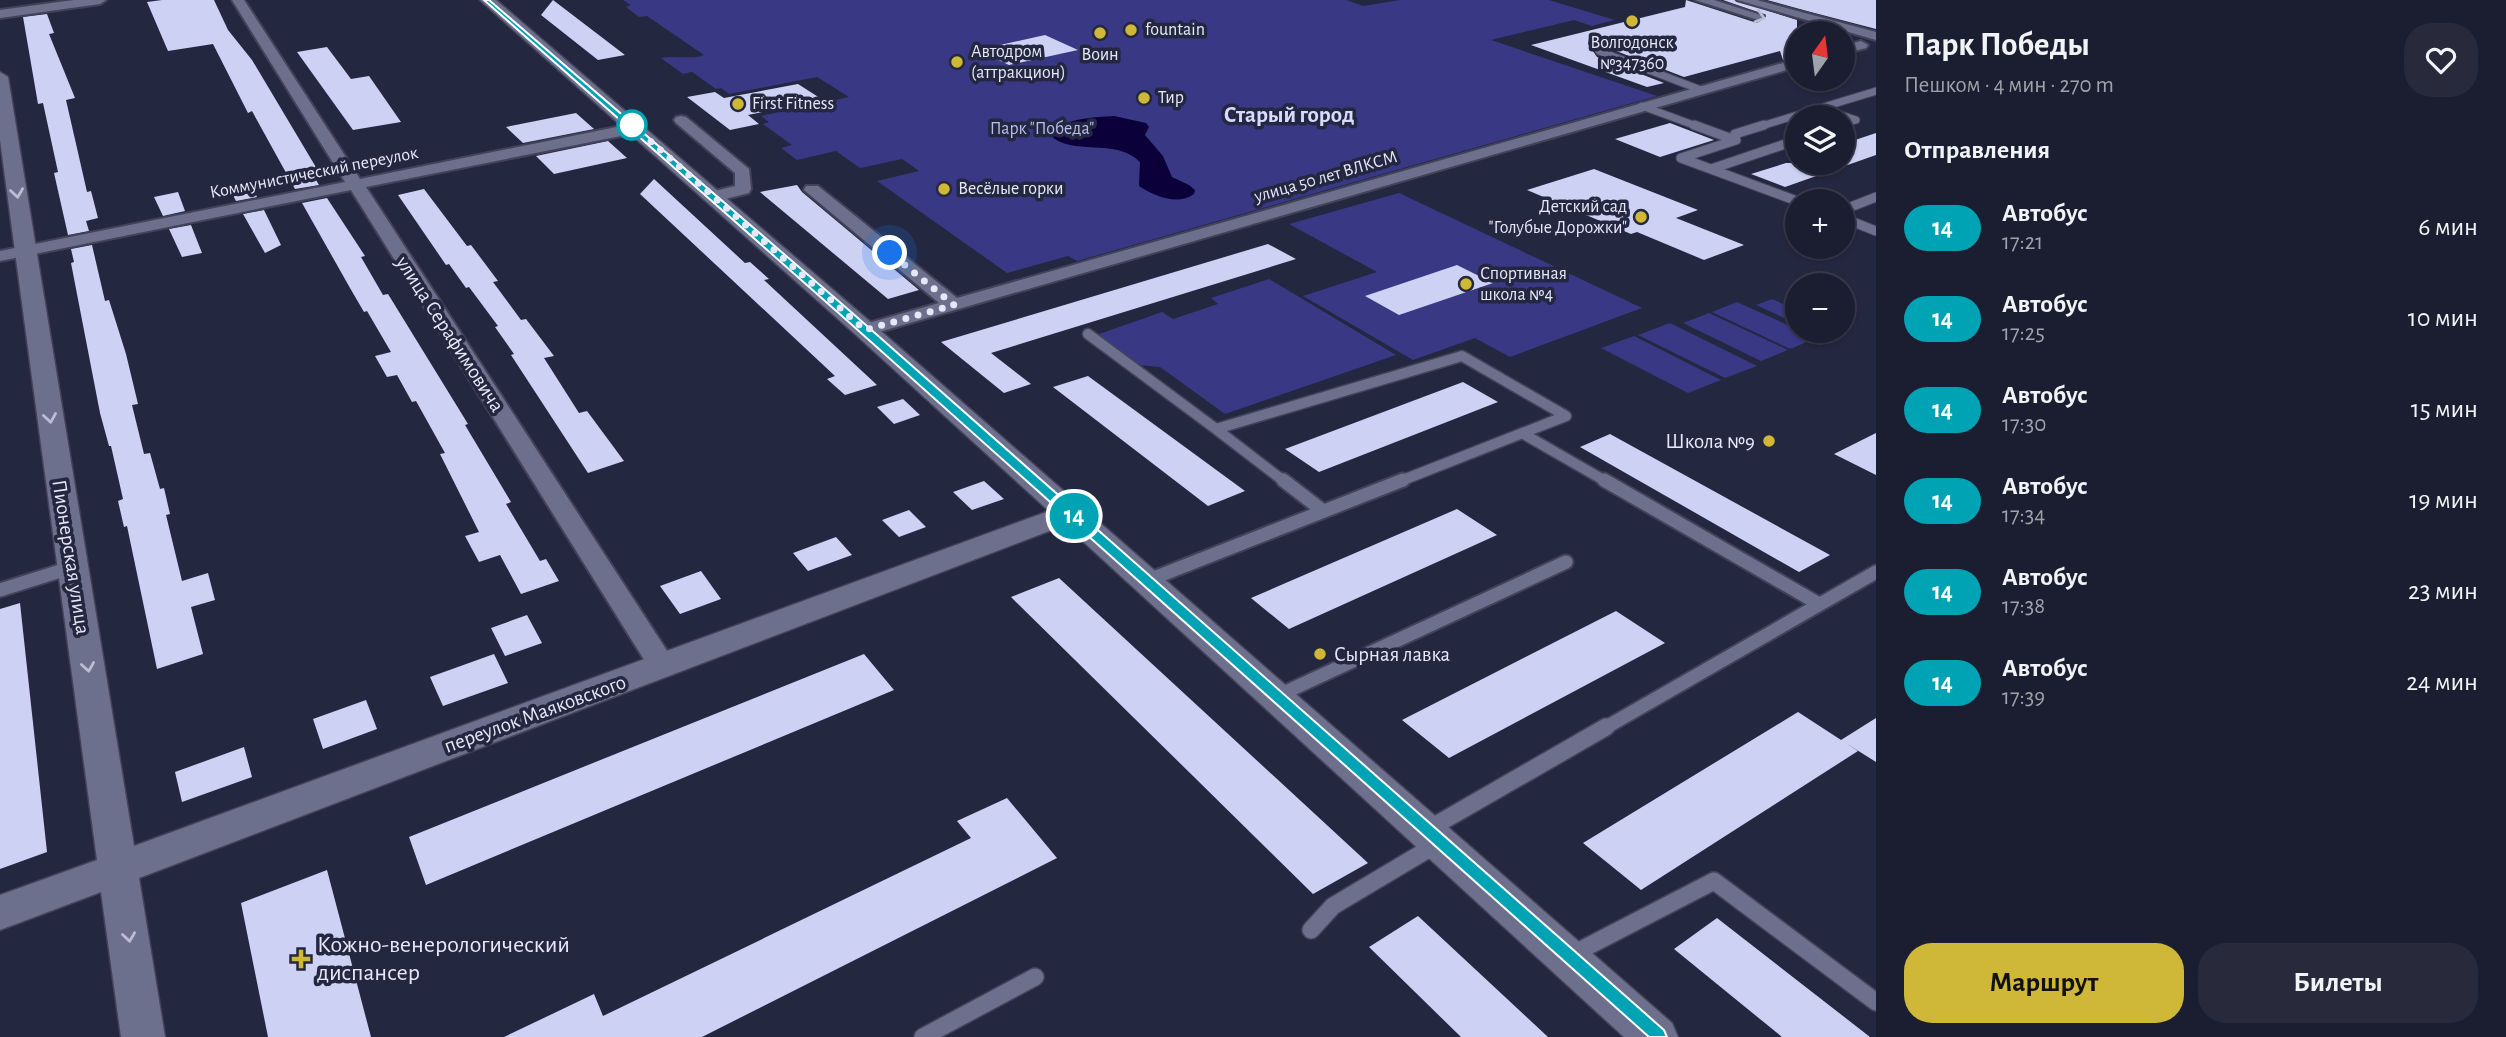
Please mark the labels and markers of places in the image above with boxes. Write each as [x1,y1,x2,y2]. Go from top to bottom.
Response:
marker: Волгодонск №347360 [1624,13,1640,29]
place label: fountain [1145,21,1205,39]
marker: fountain [1123,22,1139,38]
marker: Воин [1092,25,1108,41]
place label: Волгодонск №347360 [1590,34,1675,73]
place label: Автодром (аттракцион) [971,43,1066,82]
place label: Воин [1081,46,1119,64]
marker: Автодром (аттракцион) [949,54,965,70]
place label: Тир [1158,89,1184,107]
marker: Тир [1136,90,1152,106]
place label: First Fitness [752,95,834,113]
marker: First Fitness [730,96,746,112]
unlabelled marker [617,110,647,140]
place label: Весёлые горки [958,180,1064,198]
marker: Весёлые горки [936,181,952,197]
place label: Детский сад "Голубые Дорожки" [1489,198,1627,237]
marker: Детский сад "Голубые Дорожки" [1633,209,1649,225]
place label: Спортивная школа №4 [1480,265,1567,304]
marker: Спортивная школа №4 [1458,276,1474,292]
place label: Школа №9 [1665,431,1755,452]
marker: Школа №9 [1761,433,1777,449]
place label: Сырная лавка [1334,644,1451,665]
marker: Сырная лавка [1312,646,1328,662]
place label: Кожно-венерологический диспансер [317,933,570,985]
marker: Кожно-венерологический диспансер [291,949,311,969]

